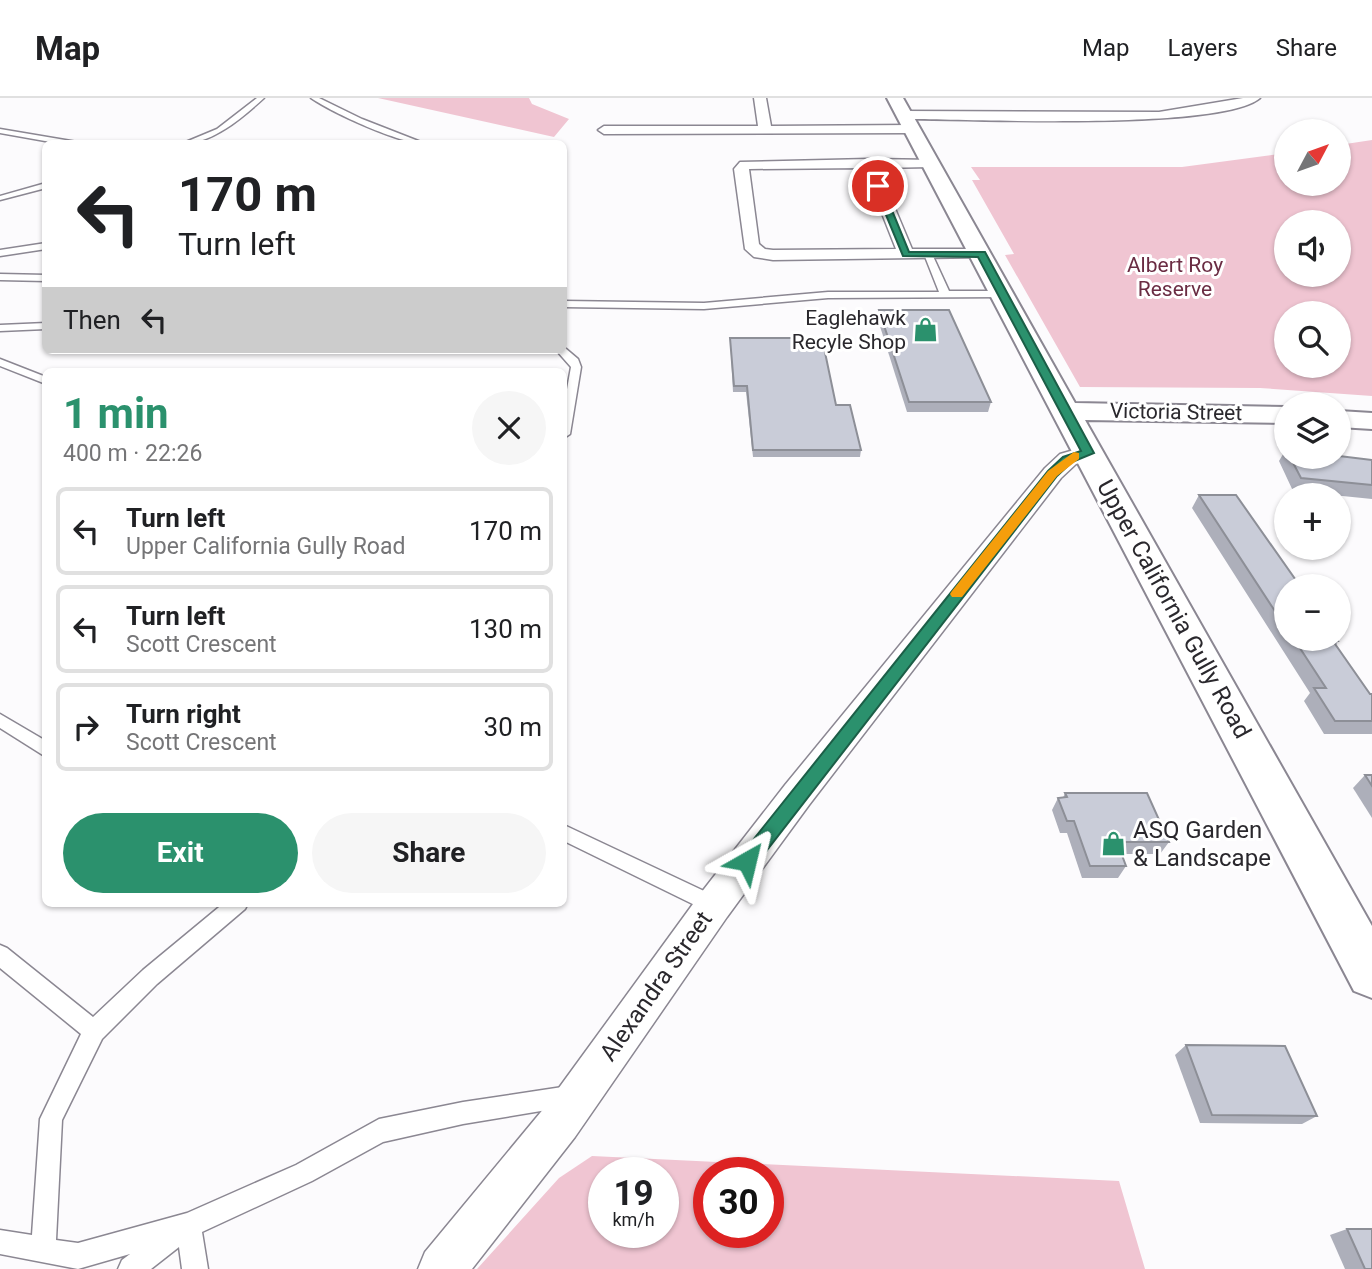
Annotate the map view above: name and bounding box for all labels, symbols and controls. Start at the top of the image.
text: Map [35,29,100,68]
text: Map [1082,34,1130,62]
text: Layers [1168,34,1238,62]
text: Share [1276,34,1337,62]
north arrow [1274,119,1351,196]
map controls [1274,119,1351,651]
pin [848,156,908,216]
text: 170 m [178,166,317,223]
icon: arrive [859,167,897,205]
icon: left [63,168,154,259]
button: sound [1274,210,1351,287]
text: Turn left [178,225,296,263]
park label: Albert Roy Reserve [1127,253,1223,301]
icon: left [135,301,173,339]
button: search [1274,301,1351,378]
text: Then [63,305,121,335]
place label: Eaglehawk Recyle Shop [792,306,906,354]
shop icon: Eaglehawk Recyle Shop [912,316,940,344]
text: 1 min [63,389,169,438]
button: close [472,391,546,465]
button: layers [1274,392,1351,469]
street label: Victoria Street [1110,399,1243,425]
text: 400 m · 22:26 [63,440,202,467]
street label: Upper California Gully Road [1091,475,1257,743]
button: + [1274,483,1351,560]
text: Turn left [126,503,225,533]
icon: left [67,512,105,550]
text: 170 m [469,516,542,546]
text: Upper California Gully Road [126,533,405,560]
button: − [1274,574,1351,651]
text: Turn left [126,601,225,631]
icon: left [67,610,105,648]
text: 130 m [469,614,542,644]
text: Scott Crescent [126,631,277,658]
text: Turn right [126,699,241,729]
icon: right [67,708,105,746]
text: 30 m [484,712,542,742]
text: Scott Crescent [126,729,277,756]
button: Exit [63,813,298,893]
button: Share [312,813,546,893]
place label: ASQ Garden & Landscape [1133,816,1271,872]
position arrow [710,824,784,898]
shop icon: ASQ Garden & Landscape [1099,830,1127,858]
street label: Alexandra Street [594,906,718,1066]
speed limit sign: 30 [693,1157,784,1248]
text: 19 [613,1173,654,1214]
text: km/h [612,1209,655,1230]

